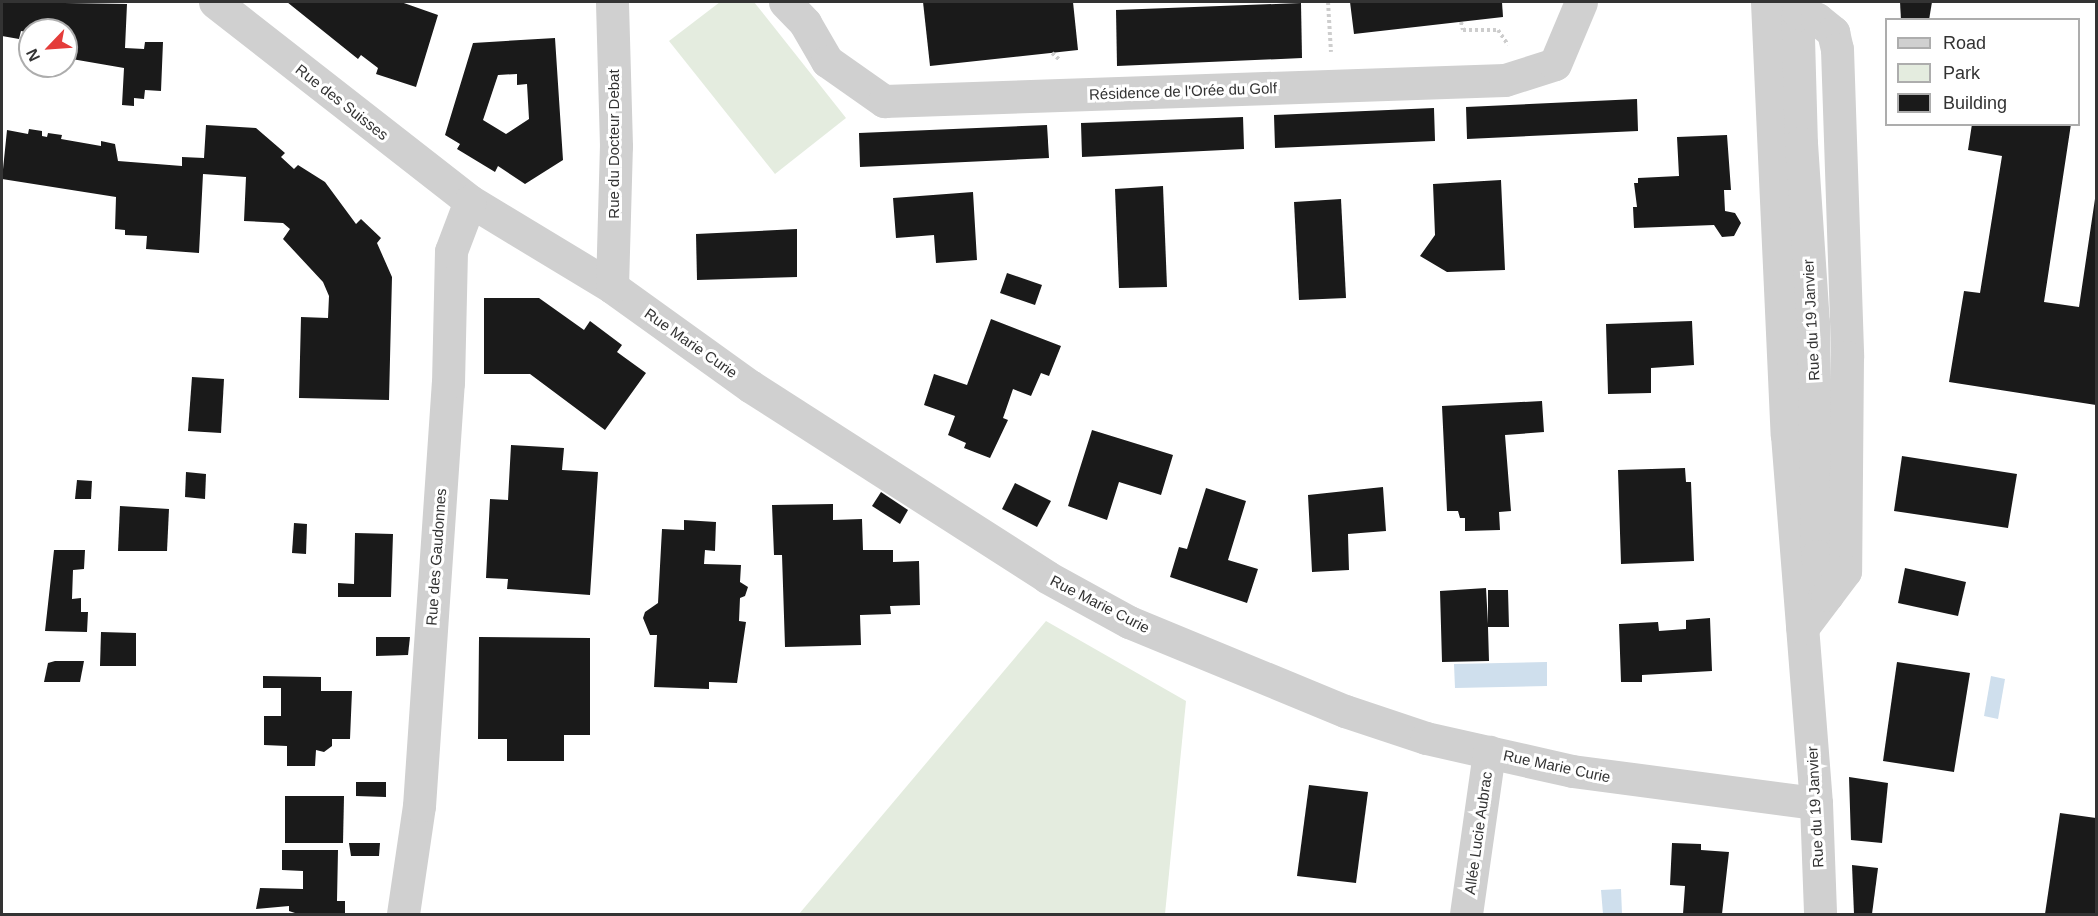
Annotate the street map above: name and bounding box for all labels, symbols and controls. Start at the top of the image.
north arrow [18,18,78,78]
legend [1885,18,2080,126]
text: Road [1943,33,1986,53]
text: N [23,46,43,64]
street label: Rue des Suisses [292,60,392,144]
text: Park [1943,63,1980,83]
street label: Rue du Docteur Debat [605,69,623,219]
street label: Résidence de l'Orée du Golf [1089,79,1277,103]
text: Building [1943,93,2007,113]
street label: Rue du 19 Janvier [1799,259,1823,381]
street label: Rue Marie Curie [641,304,741,382]
street label: Rue des Gaudonnes [422,488,450,626]
street label: Rue Marie Curie [1047,571,1153,637]
street label: Rue Marie Curie [1502,746,1612,786]
street label: Rue du 19 Janvier [1803,746,1827,868]
street label: Allée Lucie Aubrac [1460,770,1496,896]

